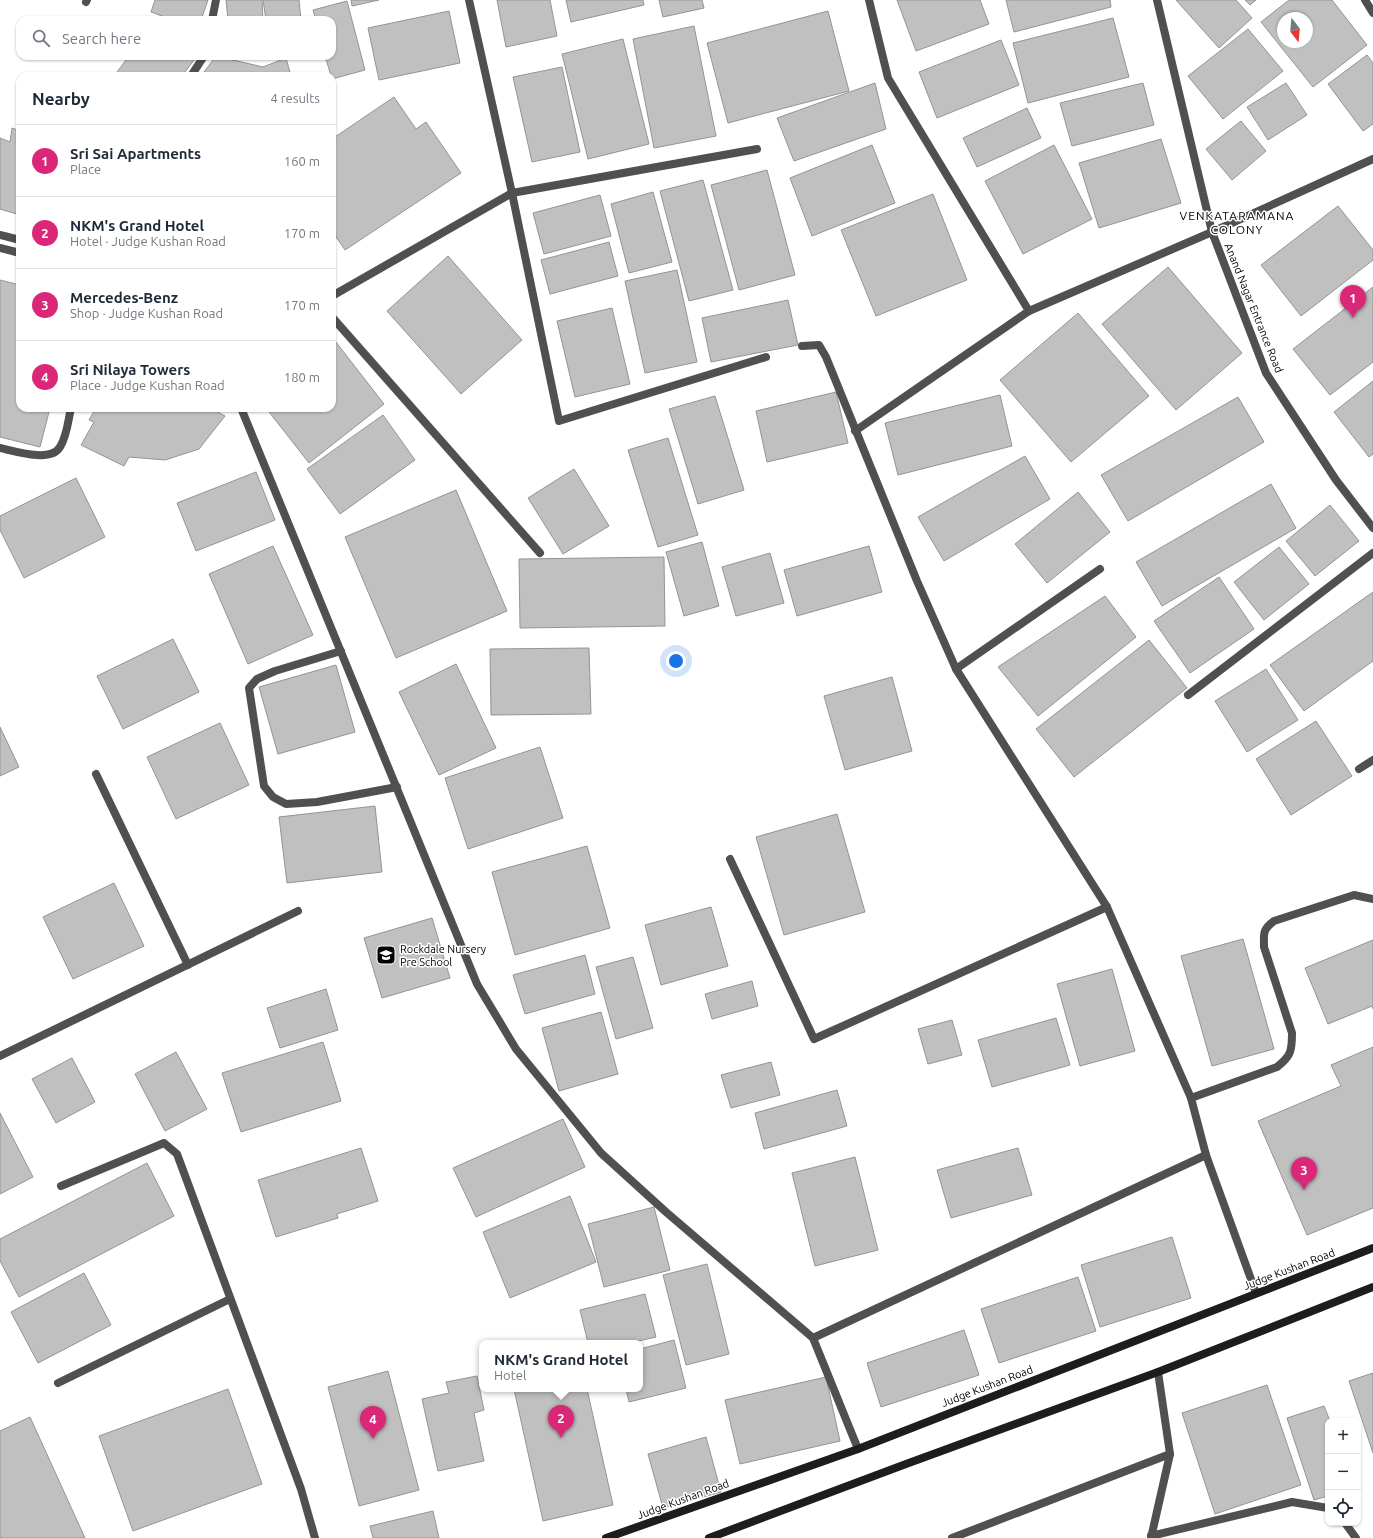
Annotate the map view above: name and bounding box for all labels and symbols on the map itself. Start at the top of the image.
north arrow [1277,12,1313,48]
district label: VENKATARAMANA COLONY [1180,209,1294,236]
street label: Anand Nagar Entrance Road [1223,242,1285,374]
pin: 1 [1340,285,1366,318]
your location [666,651,686,671]
place label: Rockdale Nursery Pre School [400,943,487,968]
school or university icon: Rockdale Nursery Pre School [375,944,397,966]
pin: 3 [1291,1157,1317,1190]
street label: Judge Kushan Road [1242,1246,1336,1292]
street label: Judge Kushan Road [940,1363,1034,1409]
pin: 2 [548,1405,574,1438]
pin: 4 [360,1406,386,1439]
street label: Judge Kushan Road [635,1477,731,1521]

